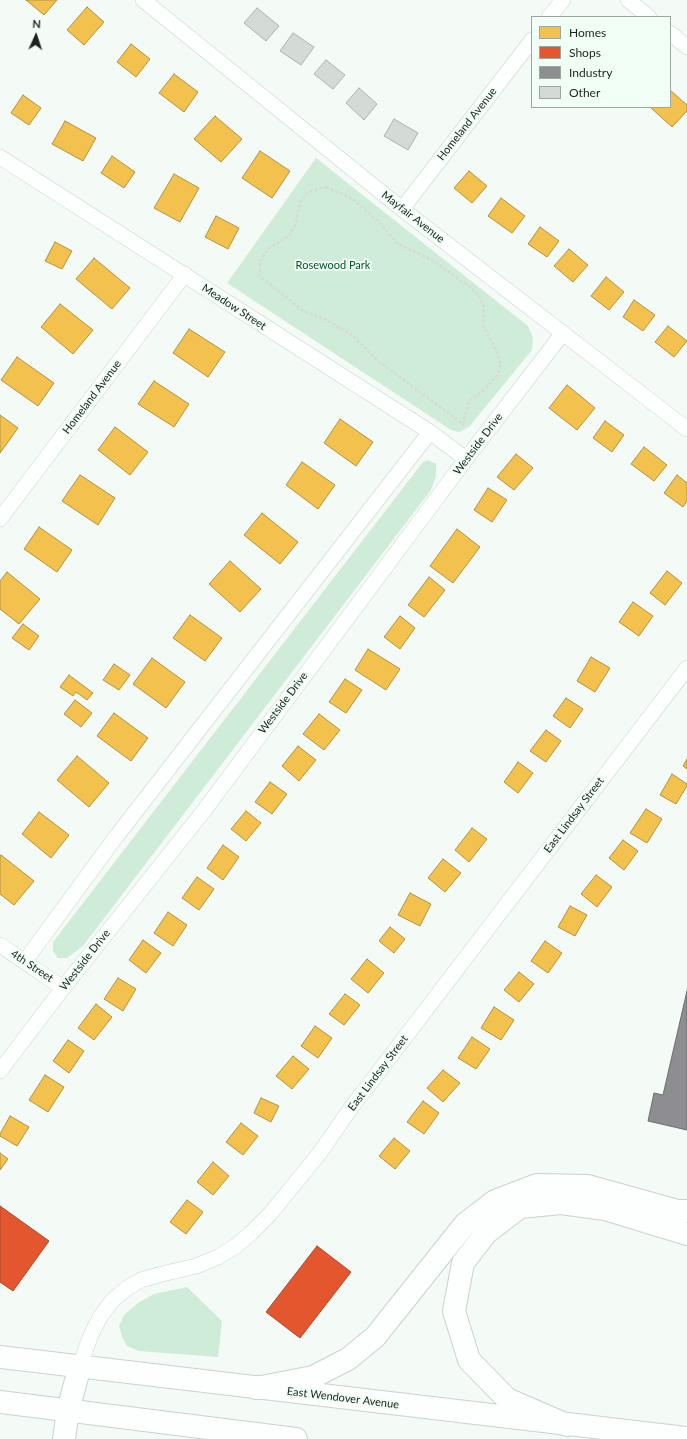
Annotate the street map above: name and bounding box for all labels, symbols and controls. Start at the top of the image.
north arrow [16,16,56,56]
legend [531,16,671,108]
text: N [32,17,41,30]
text: Homes [569,25,606,40]
text: Shops [569,45,601,60]
text: Industry [569,65,612,80]
street label: Homeland Avenue [434,85,500,163]
text: Other [569,85,600,100]
street label: Mayfair Avenue [379,188,447,246]
park label: Rosewood Park [296,258,370,272]
street label: Meadow Street [199,281,269,333]
street label: Homeland Avenue [60,358,124,436]
street label: Westside Drive [451,411,505,477]
street label: Westside Drive [256,670,310,736]
street label: East Lindsay Street [541,775,607,855]
street label: Westside Drive [57,927,113,993]
street label: 4th Street [8,947,56,985]
street label: East Lindsay Street [345,1033,411,1113]
street label: East Wendover Avenue [286,1385,400,1411]

